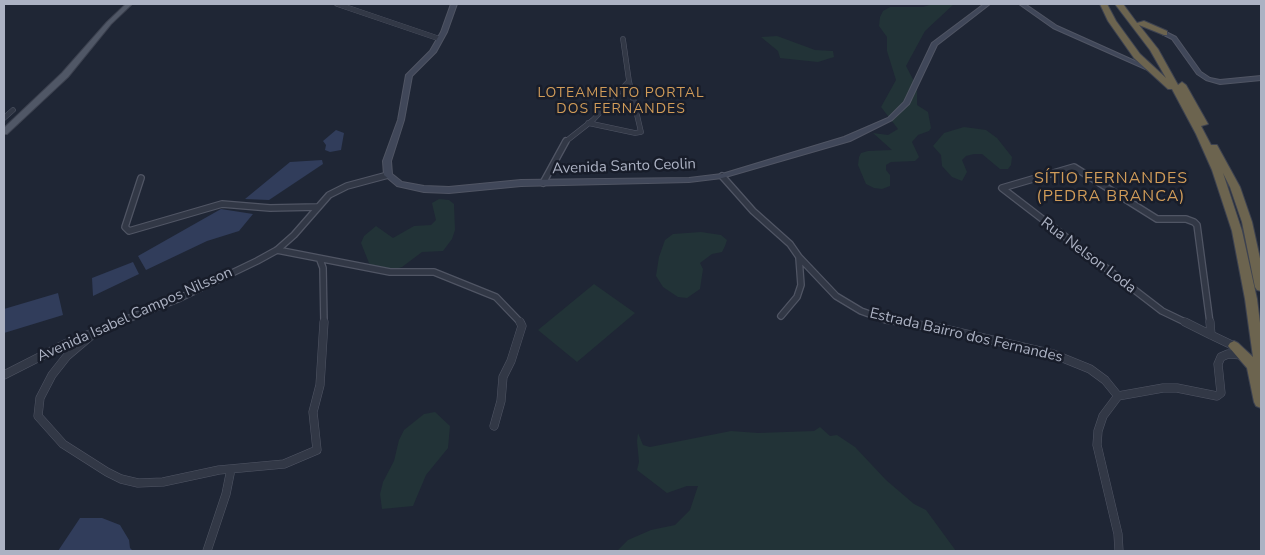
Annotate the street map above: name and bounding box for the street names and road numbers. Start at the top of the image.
street label: Avenida Santo Ceolin [552,155,696,179]
street label: Rua Nelson Loda [1037,214,1139,298]
street label: Avenida Isabel Campos Nilsson [35,264,235,366]
street label: Estrada Bairro dos Fernandes [868,305,1064,367]

